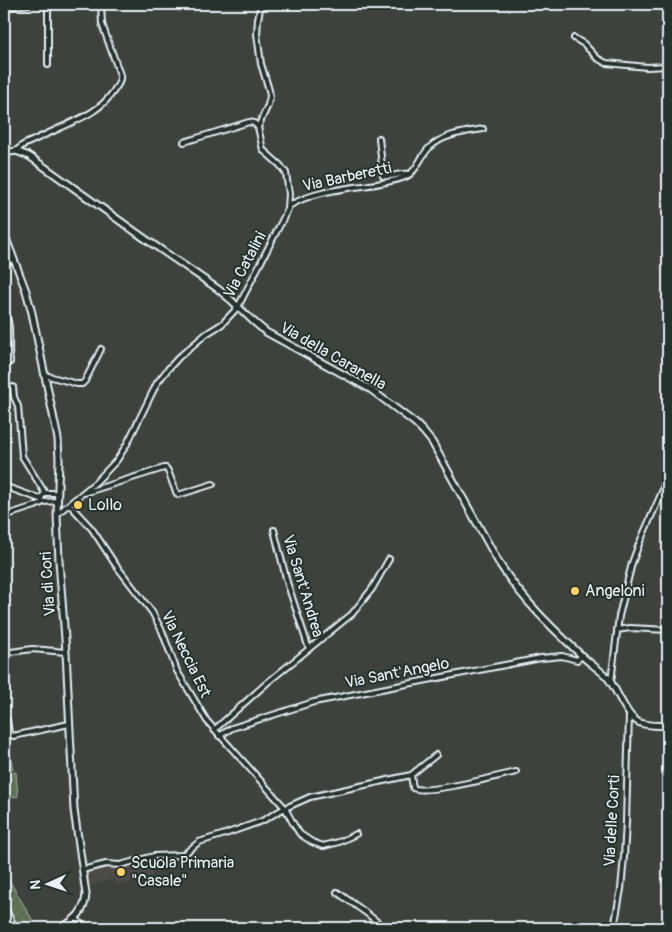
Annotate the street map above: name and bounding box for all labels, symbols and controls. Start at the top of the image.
street label: Via Barberetti [301,158,393,196]
street label: Via Catalini [219,228,271,302]
street label: Via della Caranella [276,317,390,395]
place label: Lollo [88,495,122,515]
marker: Lollo [72,499,84,511]
street label: Via Sant'Andrea [278,532,328,640]
street label: Via di Cori [36,551,60,617]
place label: Angeloni [585,581,645,601]
marker: Angeloni [569,585,581,597]
street label: Via Neccia Est [156,607,216,701]
street label: Via Sant'Angelo [343,653,451,693]
street label: Via delle Corti [600,775,624,867]
place label: Scuola Primaria "Casale" [131,853,234,891]
north arrow [22,860,72,910]
marker: Scuola Primaria "Casale" [115,866,127,878]
text: N [27,879,44,890]

